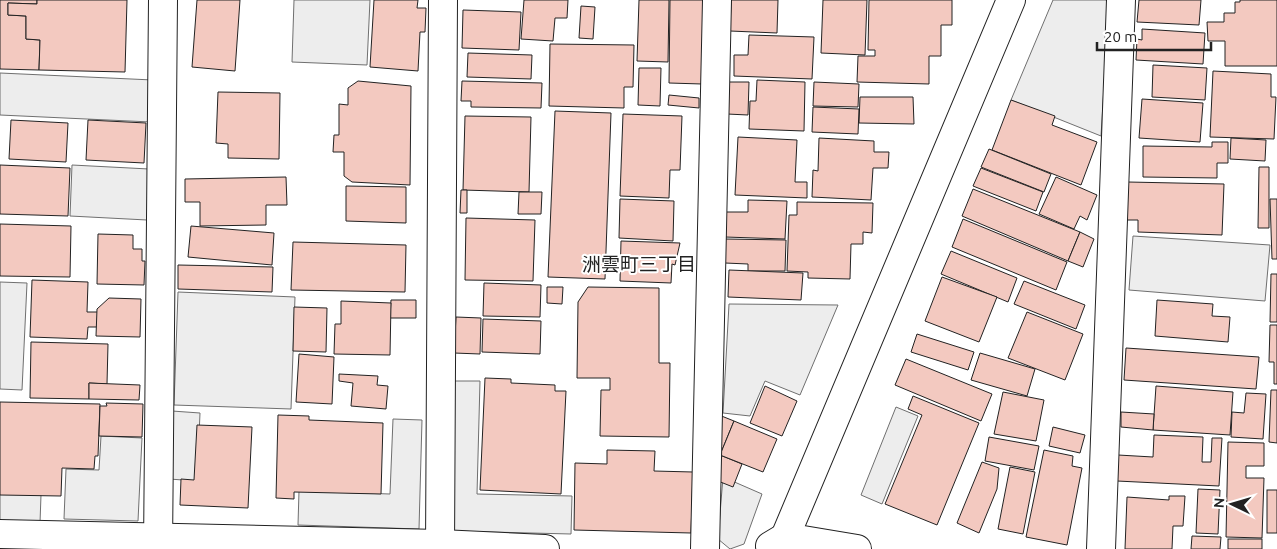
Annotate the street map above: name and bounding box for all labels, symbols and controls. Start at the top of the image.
scale bar [1097,20,1211,52]
text: 20 m [1104,28,1137,45]
district label: 洲雲町三丁目 [582,253,696,275]
north arrow [1207,479,1257,529]
text: N [1211,497,1227,509]

